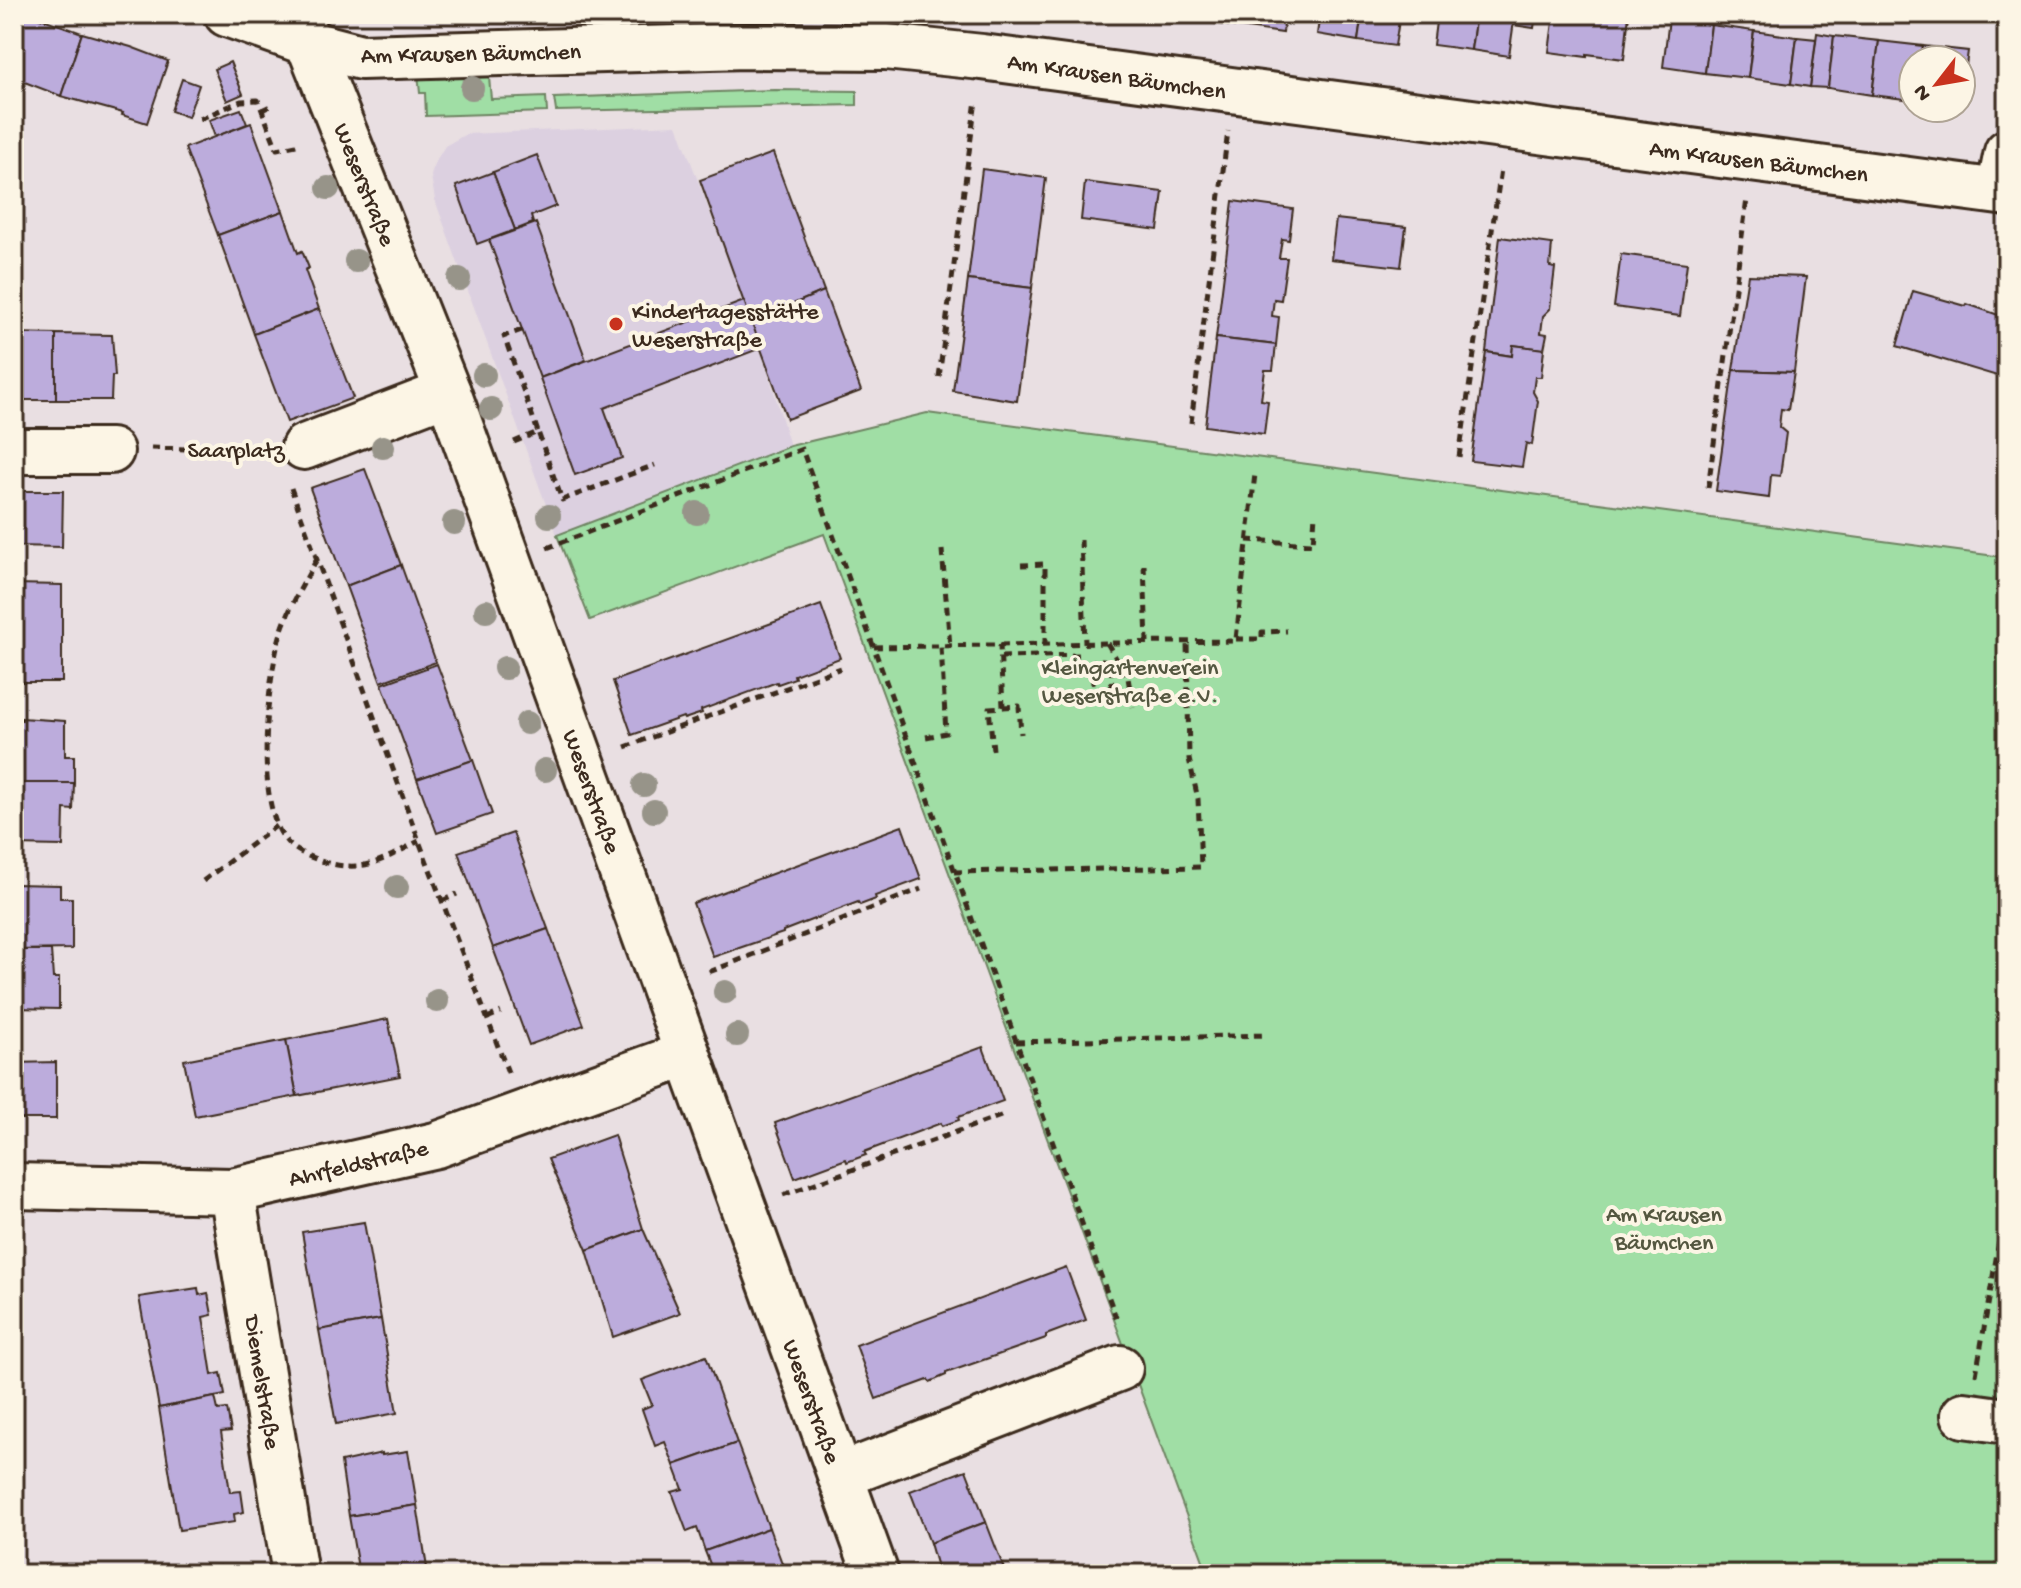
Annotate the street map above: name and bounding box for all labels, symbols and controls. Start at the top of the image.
street label: Am Krausen Bäumchen [361,39,582,72]
north arrow [1897,44,1977,124]
street label: Am Krausen Bäumchen [1005,49,1228,108]
text: N [1908,79,1938,105]
street label: Weserstraße [325,120,401,252]
street label: Am Krausen Bäumchen [1648,136,1870,191]
place label: Kindertagesstätte Weserstraße [632,299,819,356]
marker: Kindertagesstätte Weserstraße [607,315,625,333]
street label: Saarplatz [187,438,286,467]
park label: Kleingartenverein Weserstraße e.V. [1041,655,1219,712]
street label: Weserstraße [554,726,626,859]
street label: Ahrfeldstraße [286,1135,432,1196]
park label: Am Krausen Bäumchen [1606,1202,1722,1259]
street label: Diemelstraße [235,1311,286,1452]
street label: Weserstraße [774,1336,846,1469]

